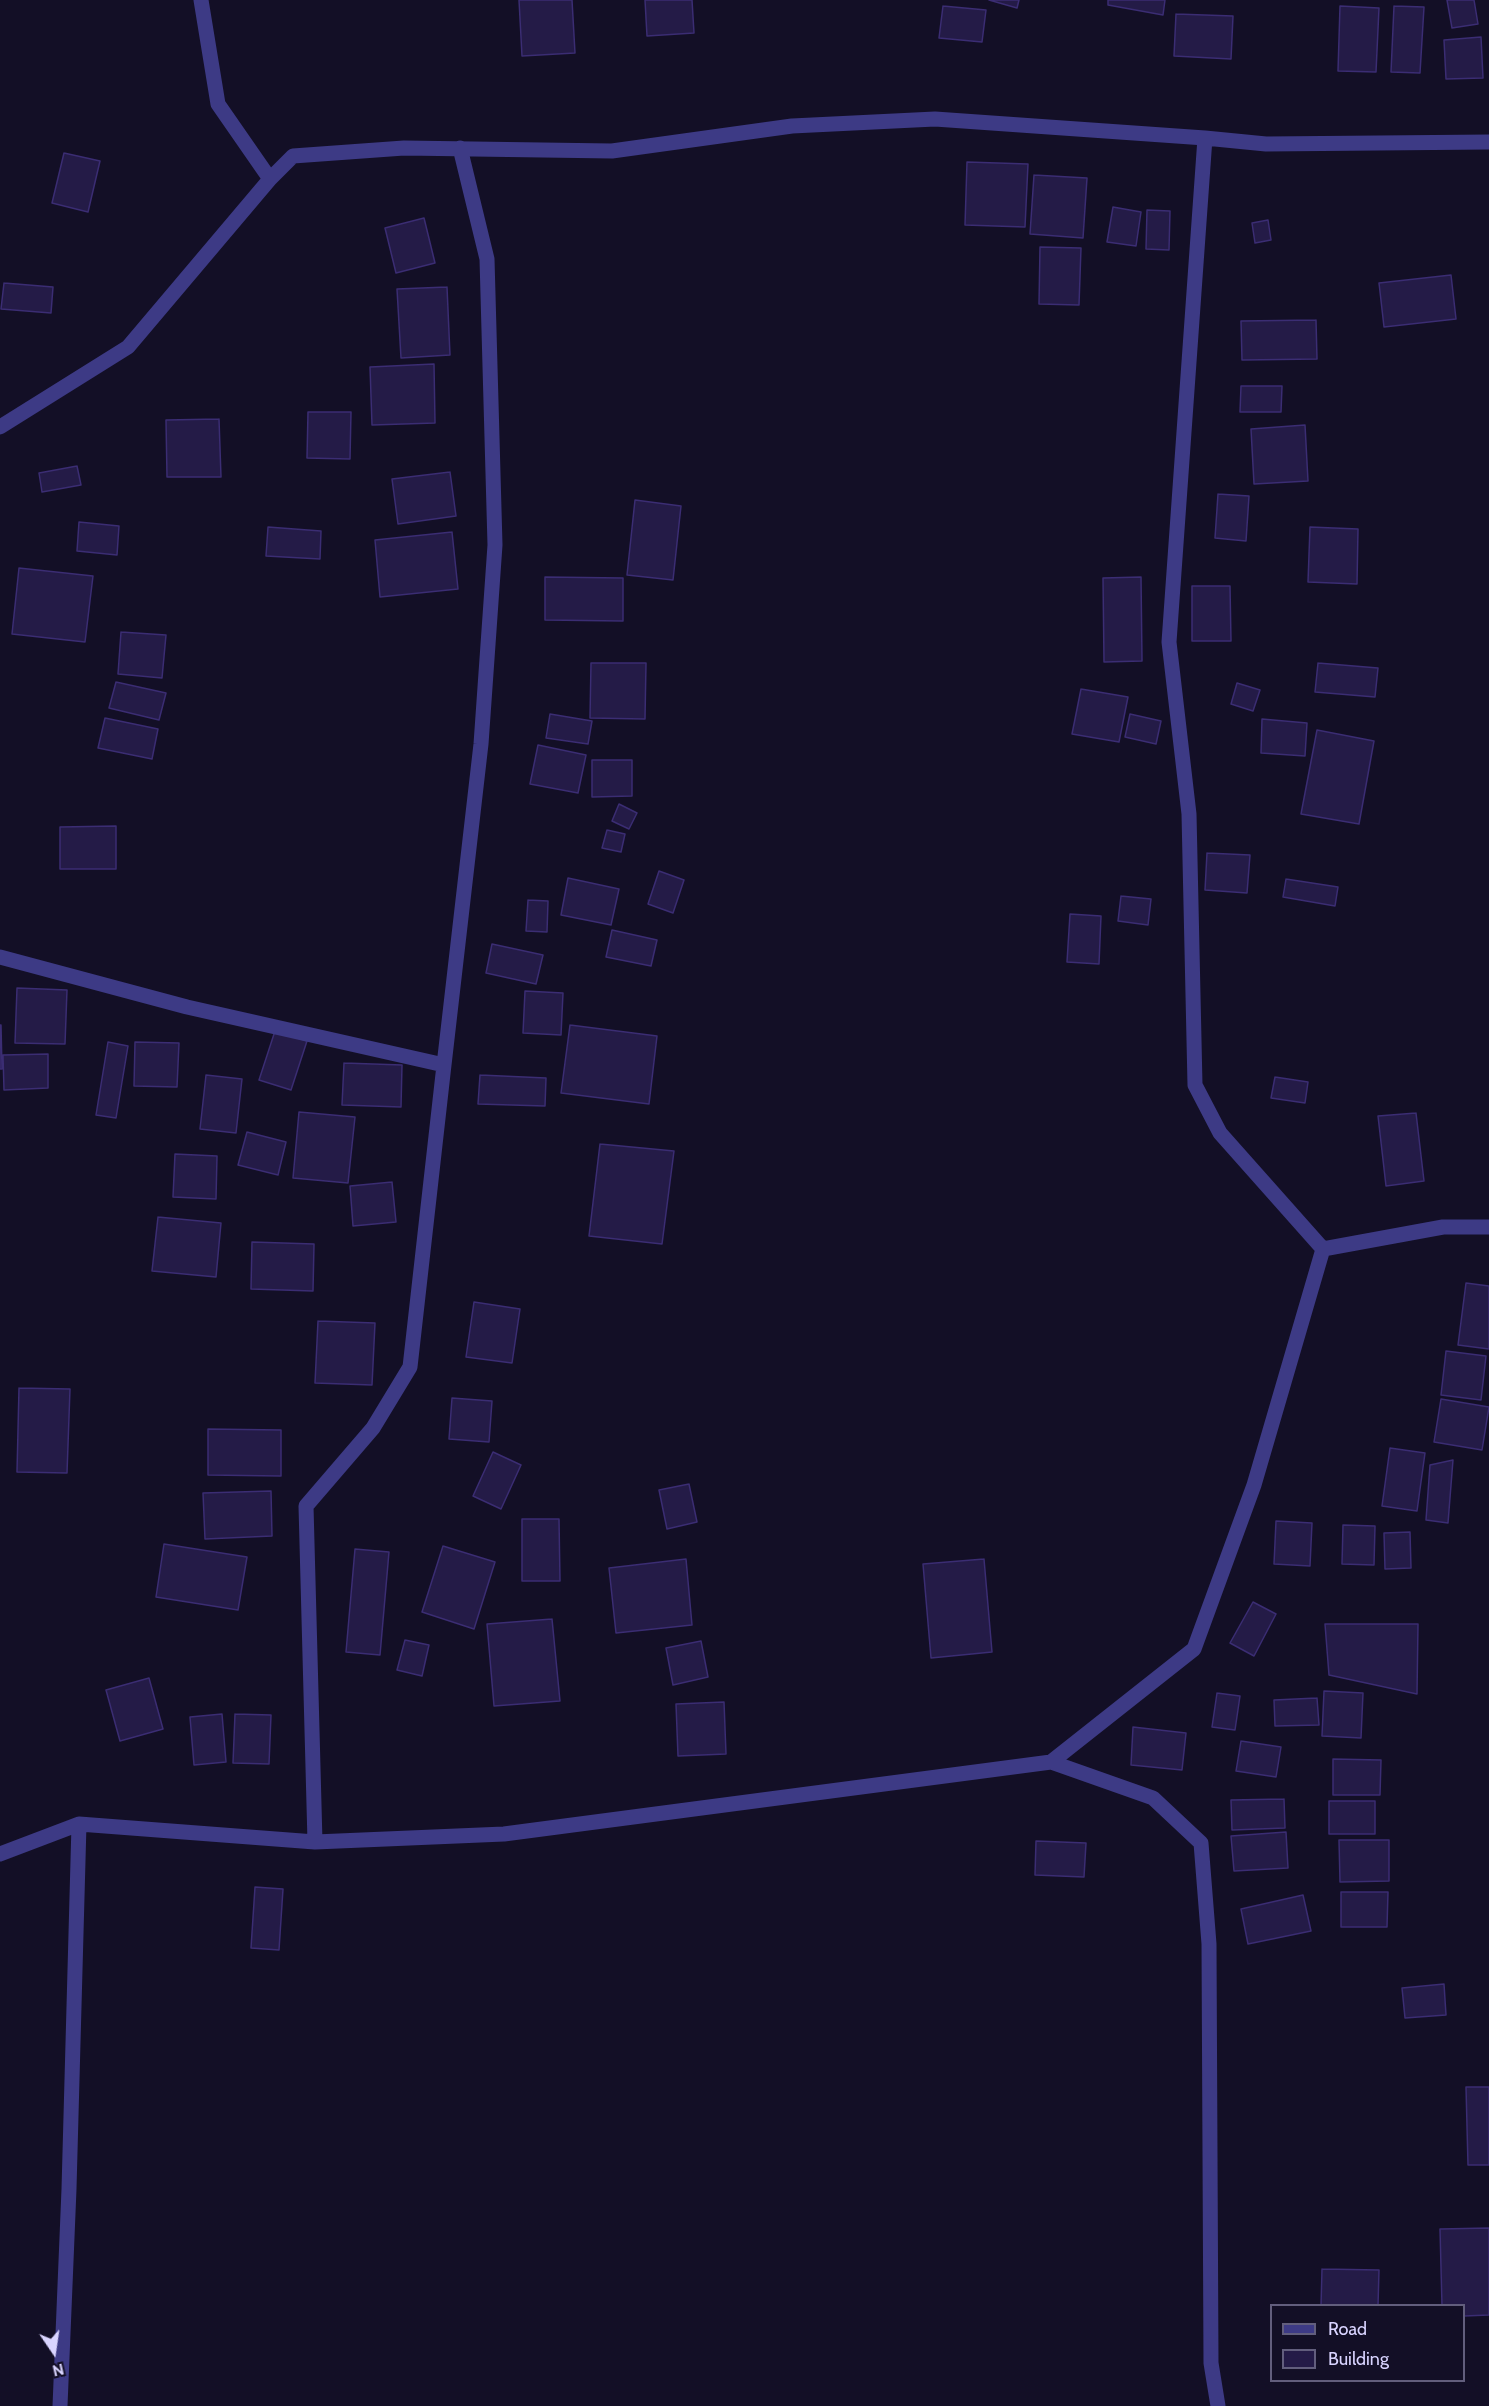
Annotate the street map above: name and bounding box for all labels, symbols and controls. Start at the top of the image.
legend [1270,2304,1465,2382]
text: Road [1328,2318,1367,2340]
north arrow [24,2322,84,2382]
text: Building [1328,2348,1389,2370]
text: N [51,2359,66,2381]

